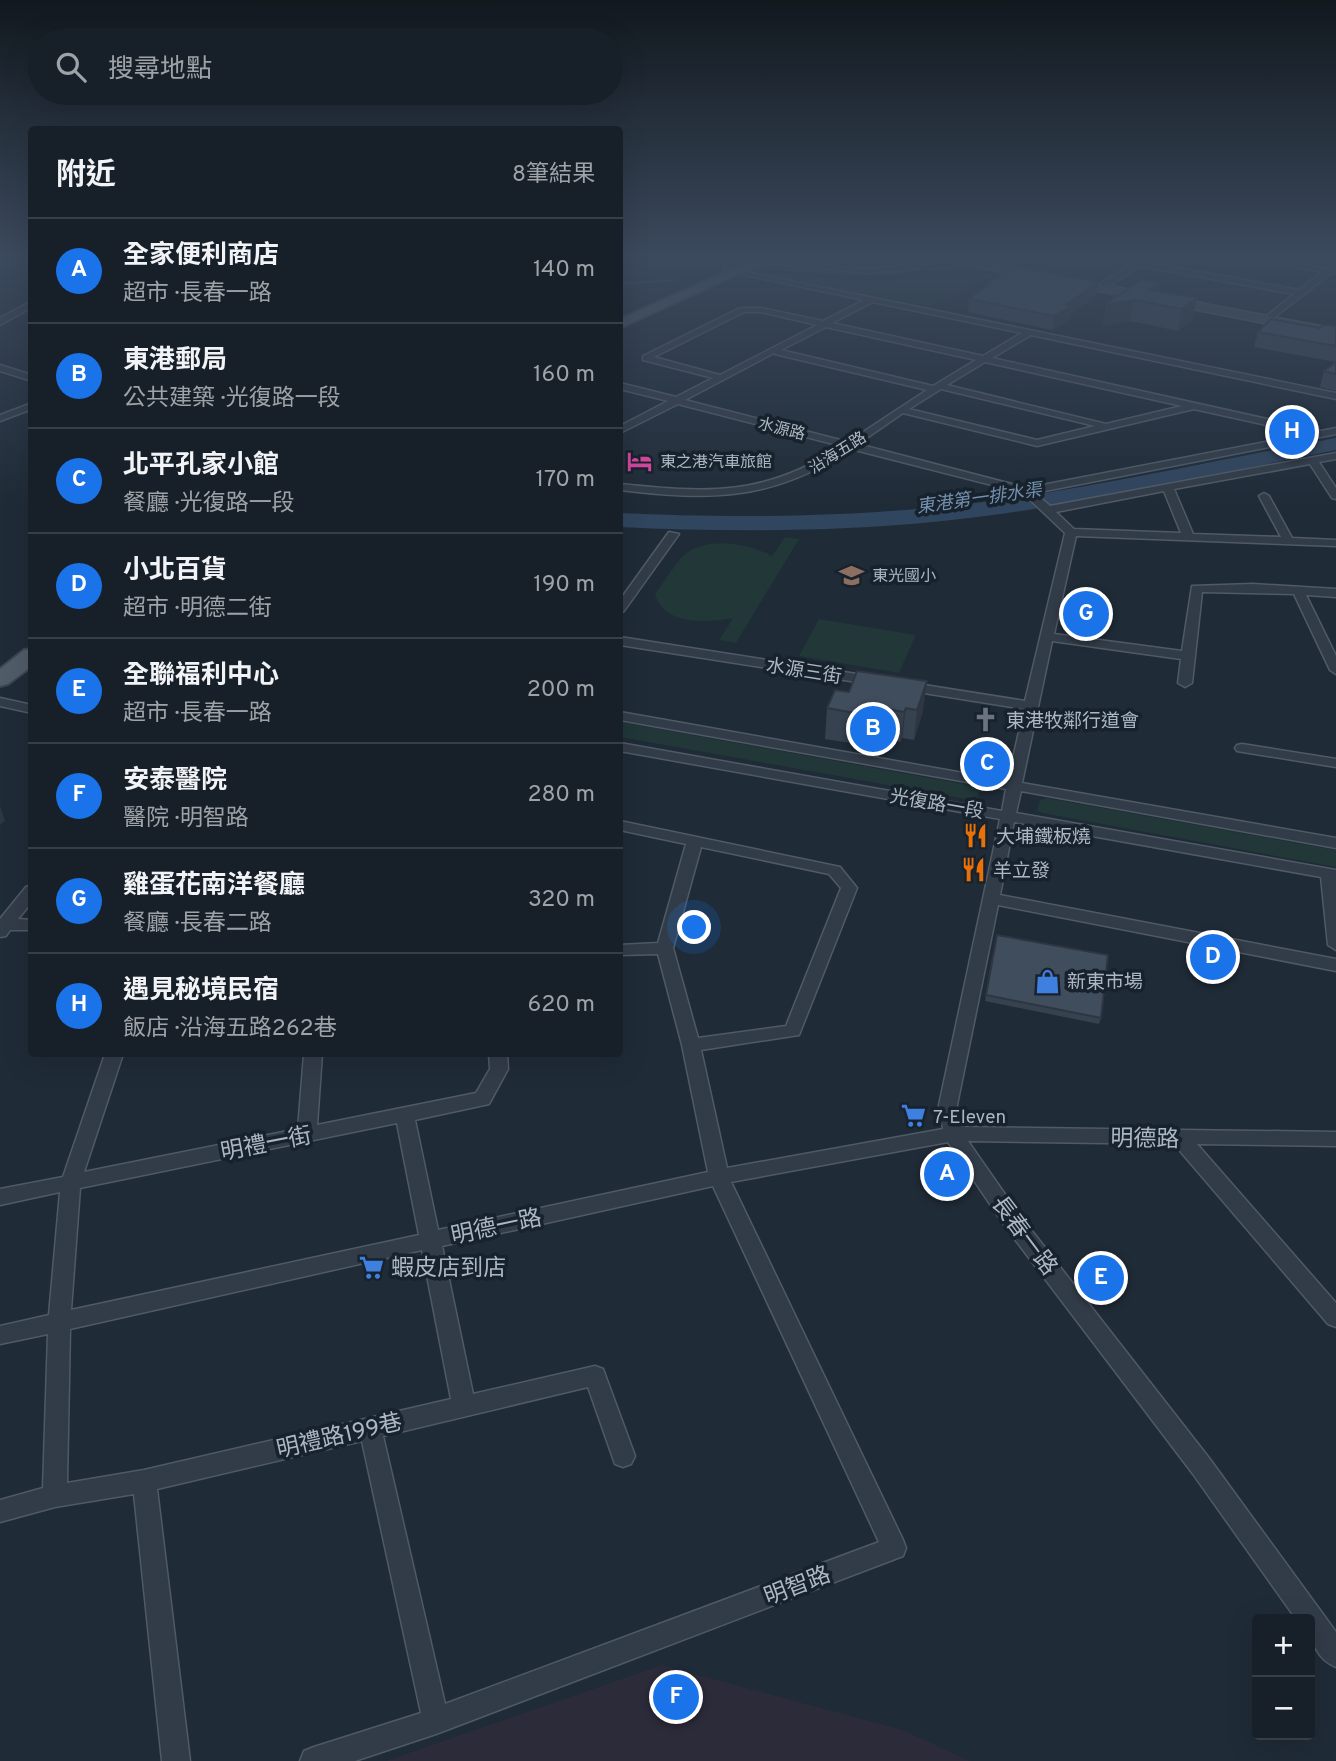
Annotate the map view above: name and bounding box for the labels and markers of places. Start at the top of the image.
pin: H [1269,406,1315,458]
hotel icon: 東之港汽車旅館 [626,447,654,475]
place label: 東之港汽車旅館 [660,453,772,473]
school or university icon: 東光國小 [838,561,866,589]
place label: 東光國小 [872,567,936,587]
pin: G [1063,588,1109,640]
pin: B [850,703,896,755]
church icon: 東港牧鄰行道會 [972,706,1000,734]
place label: 東港牧鄰行道會 [1006,710,1139,734]
pin: C [964,738,1010,790]
restaurant icon: 大埔鐵板燒 [962,822,990,850]
place label: 大埔鐵板燒 [996,826,1091,850]
restaurant icon: 羊立發 [959,856,987,884]
place label: 羊立發 [993,860,1050,884]
pin: D [1190,931,1236,983]
shop icon: 新東市場 [1033,967,1061,995]
place label: 新東市場 [1067,971,1143,995]
supermarket icon: 7-Eleven [899,1102,927,1130]
place label: 7-Eleven [933,1106,1006,1130]
pin: A [924,1148,970,1200]
pin: E [1078,1252,1124,1304]
supermarket icon: 蝦皮店到店 [357,1253,385,1281]
place label: 蝦皮店到店 [391,1255,506,1284]
pin: F [653,1671,699,1723]

